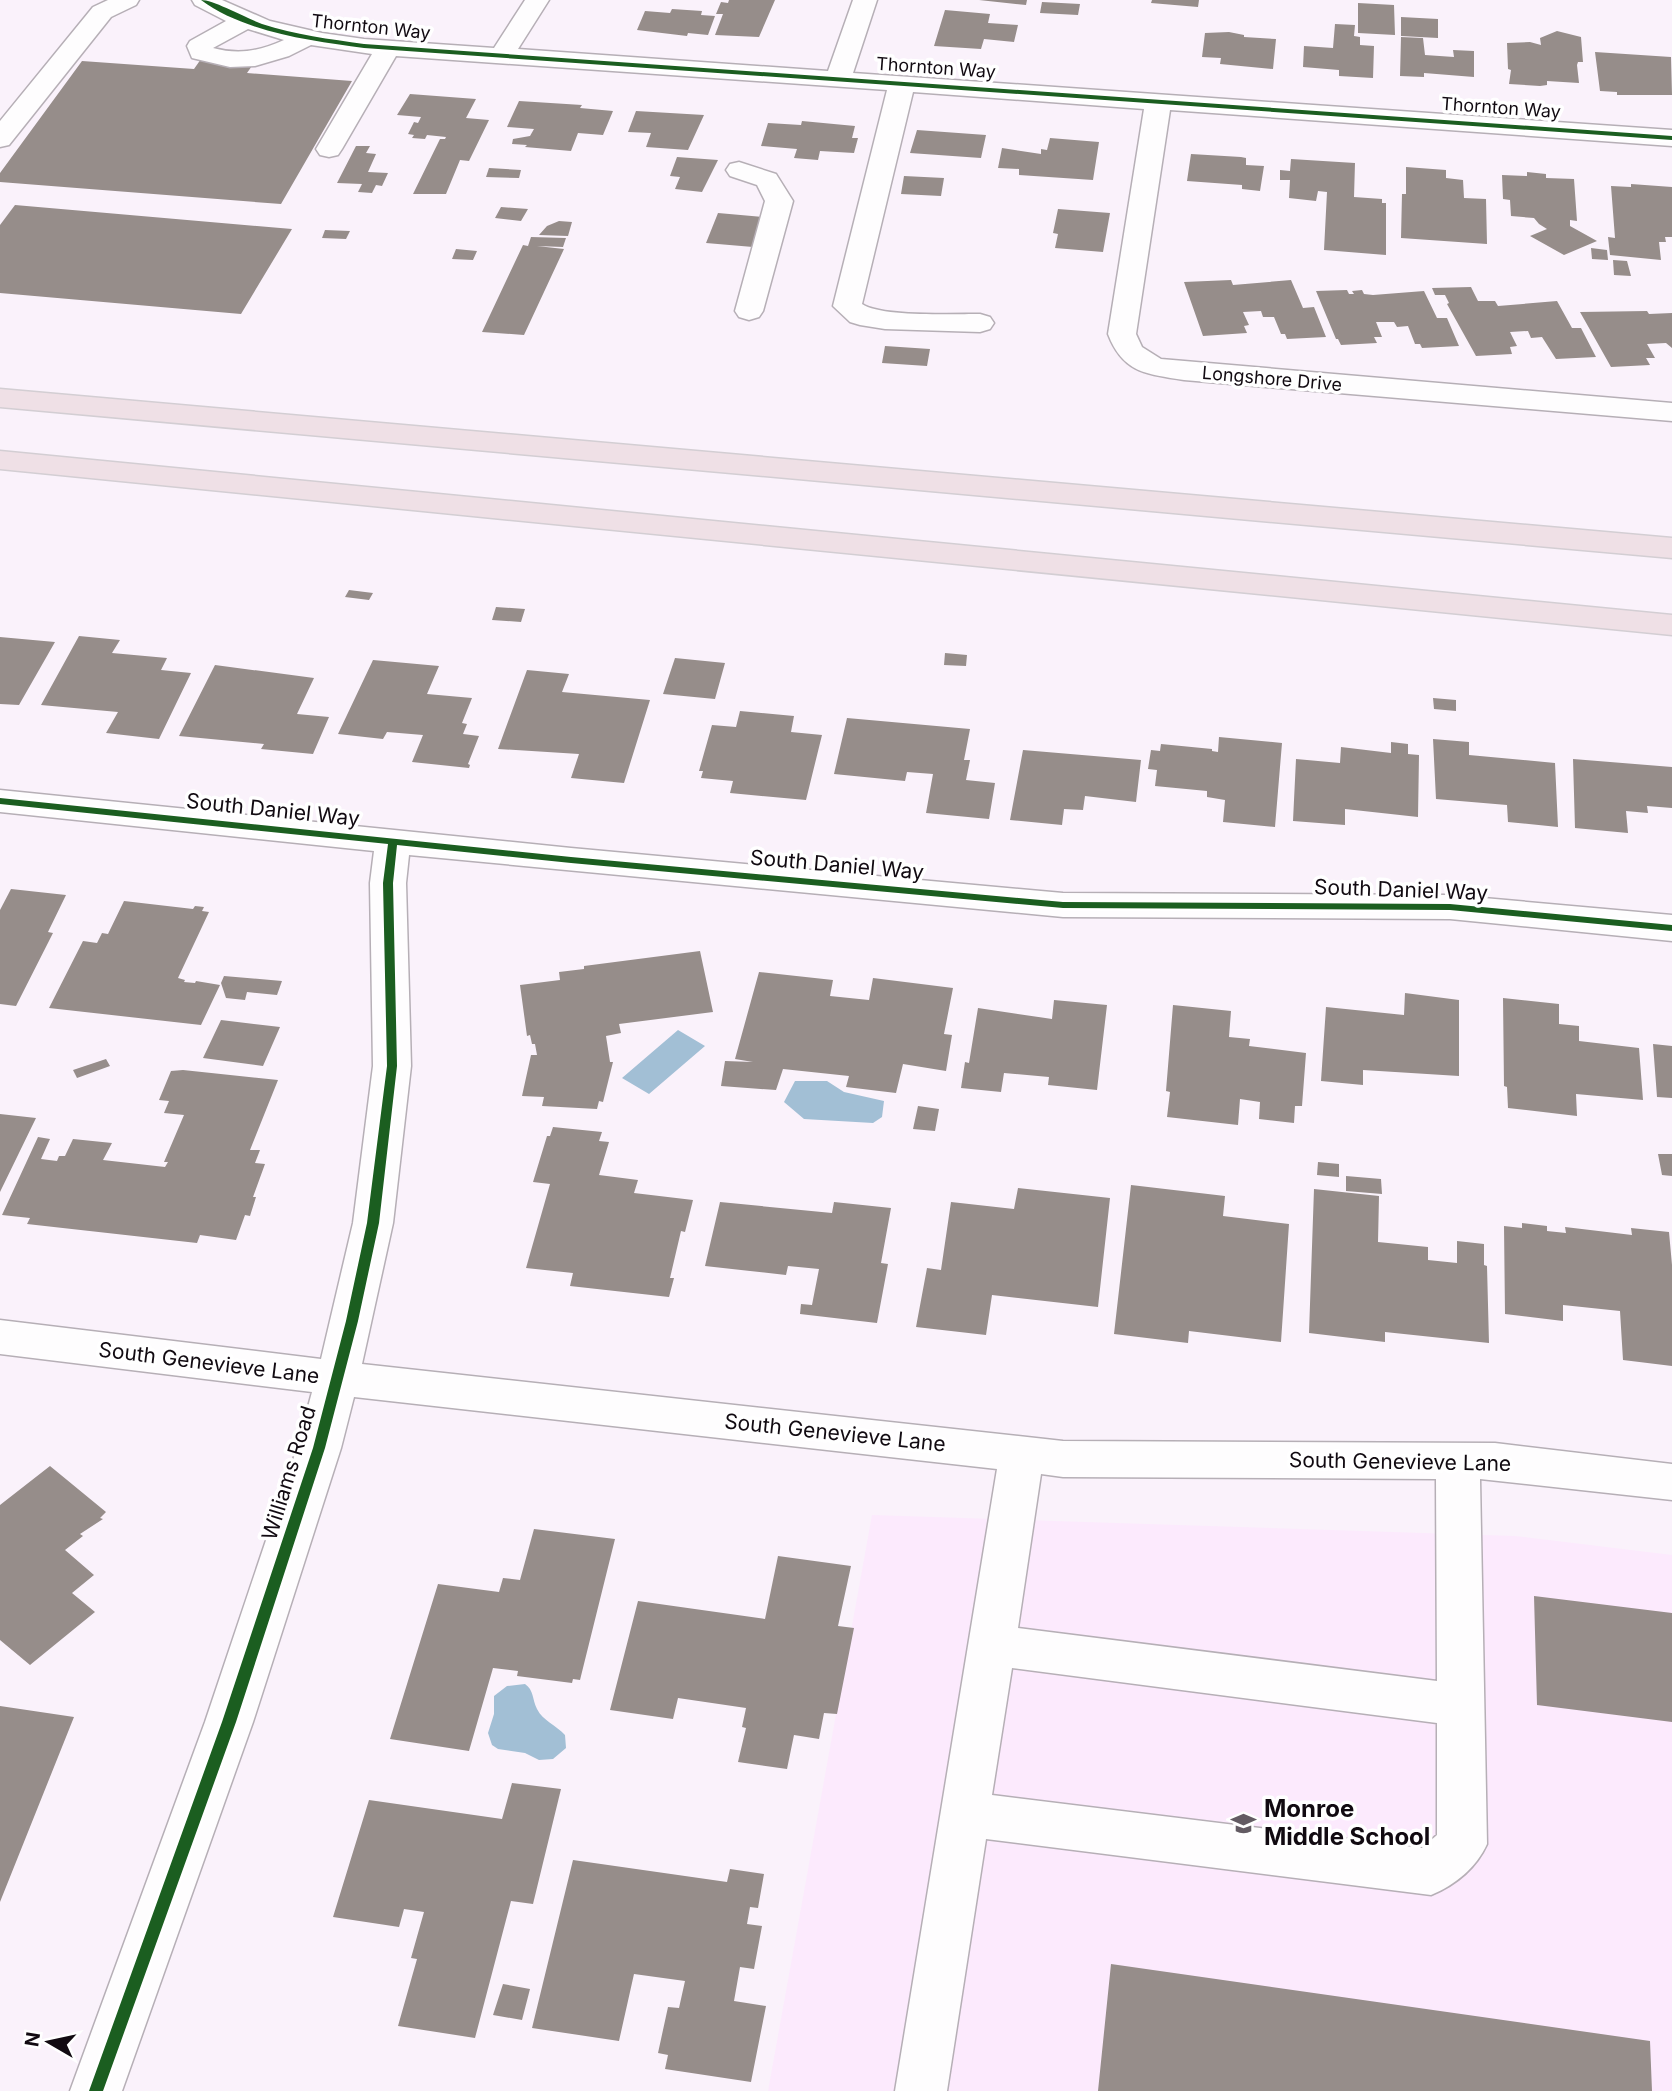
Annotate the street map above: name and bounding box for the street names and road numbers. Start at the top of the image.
street label: Thornton Way [310,10,432,43]
street label: Thornton Way [876,53,996,82]
street label: Thornton Way [1441,93,1561,122]
street label: Longshore Drive [1201,362,1343,395]
street label: South Daniel Way [185,788,361,831]
street label: South Daniel Way [749,844,925,885]
street label: South Daniel Way [1314,874,1489,905]
street label: South Genevieve Lane [97,1337,321,1388]
street label: Williams Road [256,1403,321,1543]
street label: South Genevieve Lane [723,1408,947,1457]
street label: South Genevieve Lane [1289,1447,1511,1476]

